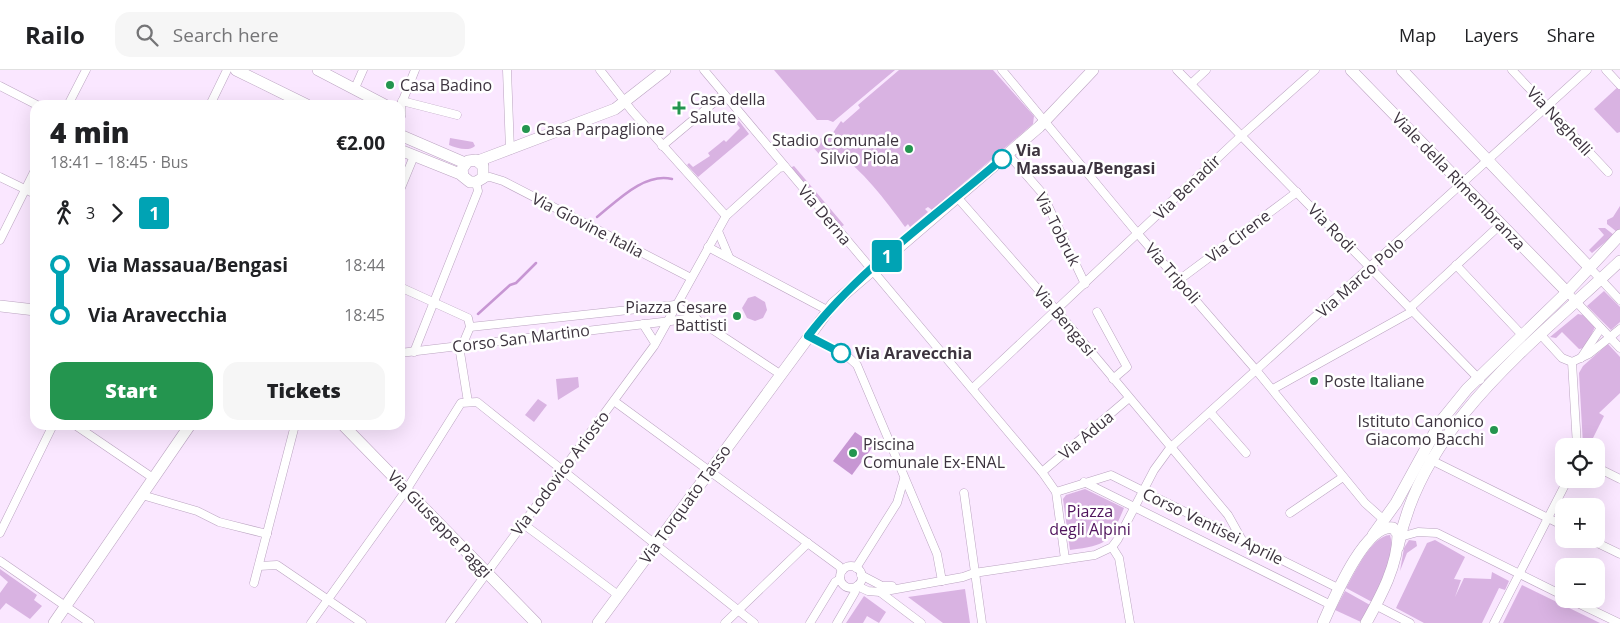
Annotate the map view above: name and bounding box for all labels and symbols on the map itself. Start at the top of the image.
place label: Casa Badino [400,74,492,96]
marker: Casa Badino [384,79,396,91]
street label: Via Neghelli [1522,82,1598,160]
place label: Casa della Salute [690,88,765,128]
marker: Casa della Salute [672,101,686,115]
street label: Viale della Rimembranza [1387,107,1531,255]
place label: Casa Parpaglione [536,118,665,140]
marker: Casa Parpaglione [520,123,532,135]
place label: Stadio Comunale Silvio Piola [772,129,899,169]
place label: Via Massaua/Bengasi [1016,139,1155,179]
marker: Stadio Comunale Silvio Piola [903,143,915,155]
marker: Via Massaua/Bengasi [992,149,1012,169]
street label: Via Benadir [1149,149,1226,224]
street label: Via Derna [793,180,857,250]
street label: Via Giovine Italia [528,187,648,263]
street label: Via Tobruk [1030,189,1086,270]
street label: Via Rodi [1303,199,1361,257]
street label: Via Cirene [1201,205,1275,267]
street label: Via Marco Polo [1311,232,1409,322]
street label: Via Tripoli [1141,238,1205,308]
line badge: 1 [871,240,903,272]
street label: Via Bengasi [1029,281,1101,361]
place label: Piazza Cesare Battisti [625,296,727,336]
marker: Piazza Cesare Battisti [731,310,743,322]
street label: Corso San Martino [451,319,591,357]
place label: Via Aravecchia [855,342,972,364]
marker: Via Aravecchia [831,343,851,363]
place label: Poste Italiane [1324,370,1425,392]
marker: Poste Italiane [1308,375,1320,387]
street label: Via Lodovico Ariosto [506,406,614,540]
street label: Via Adua [1054,406,1118,464]
place label: Istituto Canonico Giacomo Bacchi [1358,410,1484,450]
marker: Istituto Canonico Giacomo Bacchi [1488,424,1500,436]
place label: Piscina Comunale Ex-ENAL [863,433,1005,473]
street label: Via Torquato Tasso [634,440,736,568]
marker: Piscina Comunale Ex-ENAL [847,447,859,459]
street label: Via Giuseppe Paggi [383,466,497,582]
street label: Corso Ventisei Aprile [1139,482,1287,570]
park label: Piazza degli Alpini [1049,500,1131,540]

